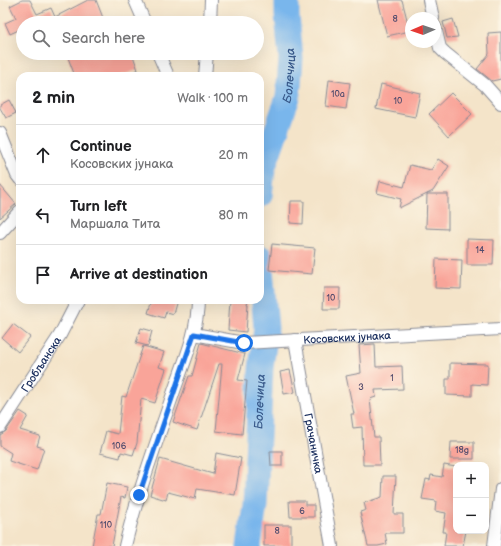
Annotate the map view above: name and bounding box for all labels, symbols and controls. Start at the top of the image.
north arrow [405,12,441,48]
house number: 8 [392,14,398,25]
search box [16,16,264,60]
icon: search [30,27,52,49]
text: Search here [62,29,145,48]
water label: Болечица [279,47,299,105]
text: 2 min [32,88,75,108]
house number: 10a [331,89,345,100]
text: Walk · 100 m [177,90,248,106]
house number: 10 [394,96,402,107]
text: Continue [70,137,132,156]
icon: ahead [32,144,54,166]
text: 20 m [218,147,248,163]
text: Косовских јунака [70,156,173,172]
text: Turn left [70,197,127,216]
icon: left [32,204,54,226]
text: 80 m [219,207,248,223]
text: Маршала Тита [70,216,160,232]
house number: 14 [476,245,485,256]
icon: arrive [32,264,54,286]
text: Arrive at destination [70,265,208,284]
house number: 10 [327,293,335,304]
street label: Косовских јунака [303,328,392,346]
street label: Гробљанска [18,334,64,394]
route start [235,334,253,352]
house number: 1 [390,373,394,384]
water label: Болечица [251,374,268,429]
house number: 3 [358,382,364,393]
street label: Грачаничка [302,412,325,475]
house number: 106 [112,441,127,452]
house number: 18g [455,445,469,456]
map controls [453,462,489,534]
button: + [453,462,489,498]
route end [130,486,148,504]
button: − [453,498,489,534]
house number: 6 [299,506,305,517]
house number: 110 [100,520,112,531]
house number: 8 [274,526,280,537]

